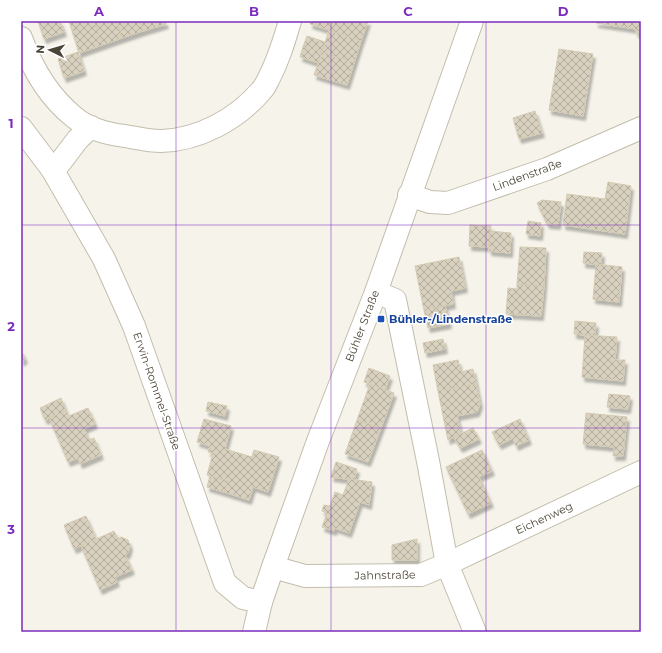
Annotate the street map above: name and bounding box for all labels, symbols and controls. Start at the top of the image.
text: A [93,3,105,19]
text: B [249,3,259,19]
text: C [403,3,413,19]
text: D [558,3,569,19]
north arrow [30,30,70,70]
text: N [33,44,47,54]
text: 1 [8,115,14,131]
street label: Lindenstraße [490,156,564,194]
street label: Bühler Straße [342,288,382,364]
place label: Bühler-/Lindenstraße [389,312,512,326]
marker: Bühler-/Lindenstraße [376,314,386,324]
text: 2 [7,318,15,334]
street label: Erwin-Rommel-Straße [130,330,184,452]
street label: Eichenweg [513,499,575,537]
text: 3 [6,521,15,537]
street label: Jahnstraße [353,567,416,583]

